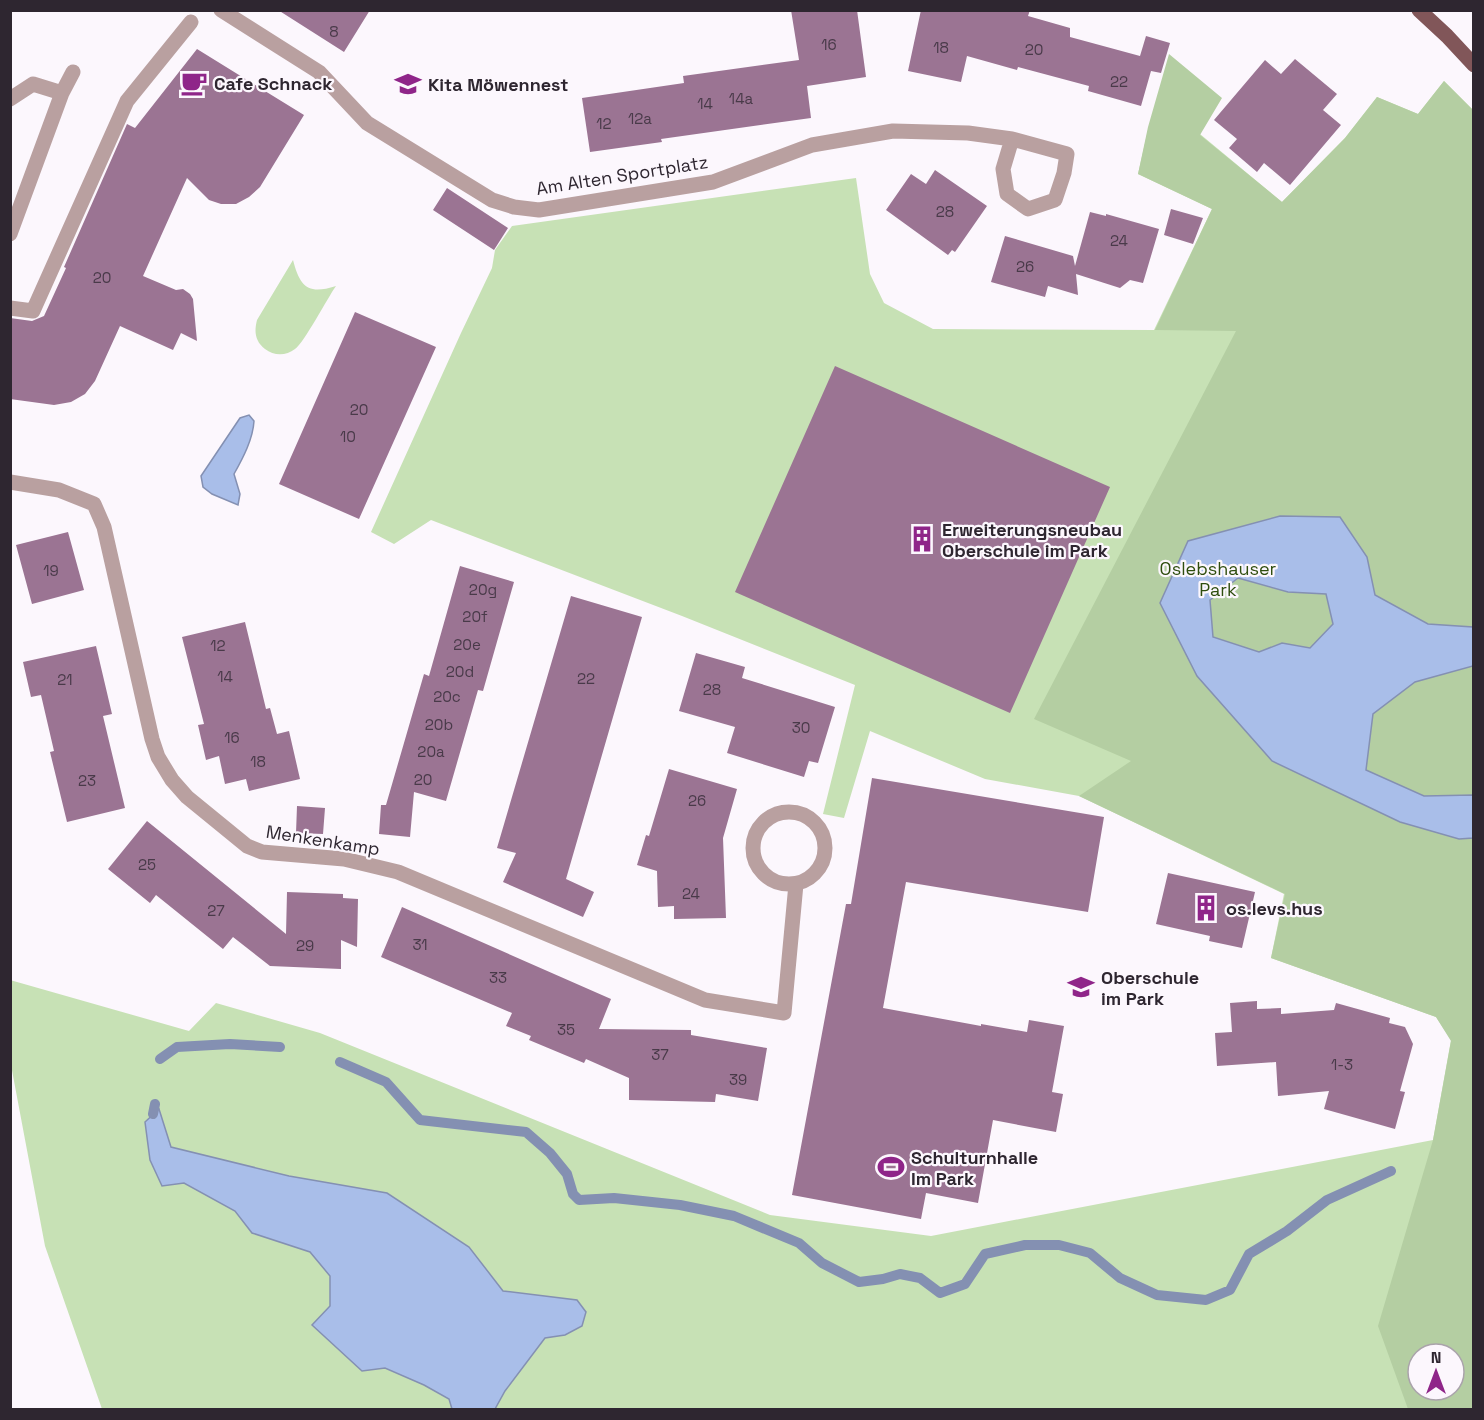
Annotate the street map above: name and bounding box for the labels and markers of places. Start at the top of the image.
cafe icon: Cafe Schnack [179,68,209,98]
school or university icon: Kita Möwennest [393,69,423,99]
place label: Cafe Schnack [214,72,332,95]
place label: Kita Möwennest [428,73,569,96]
place label: Erweiterungsneubau Oberschule im Park [942,518,1122,562]
building icon: Erweiterungsneubau Oberschule im Park [907,524,937,554]
building icon: os.levs.hus [1191,893,1221,923]
place label: os.levs.hus [1226,897,1323,920]
place label: Oberschule im Park [1101,966,1199,1010]
school or university icon: Oberschule im Park [1066,972,1096,1002]
place label: Schulturnhalle Im Park [911,1146,1038,1190]
sports icon: Schulturnhalle Im Park [876,1152,906,1182]

